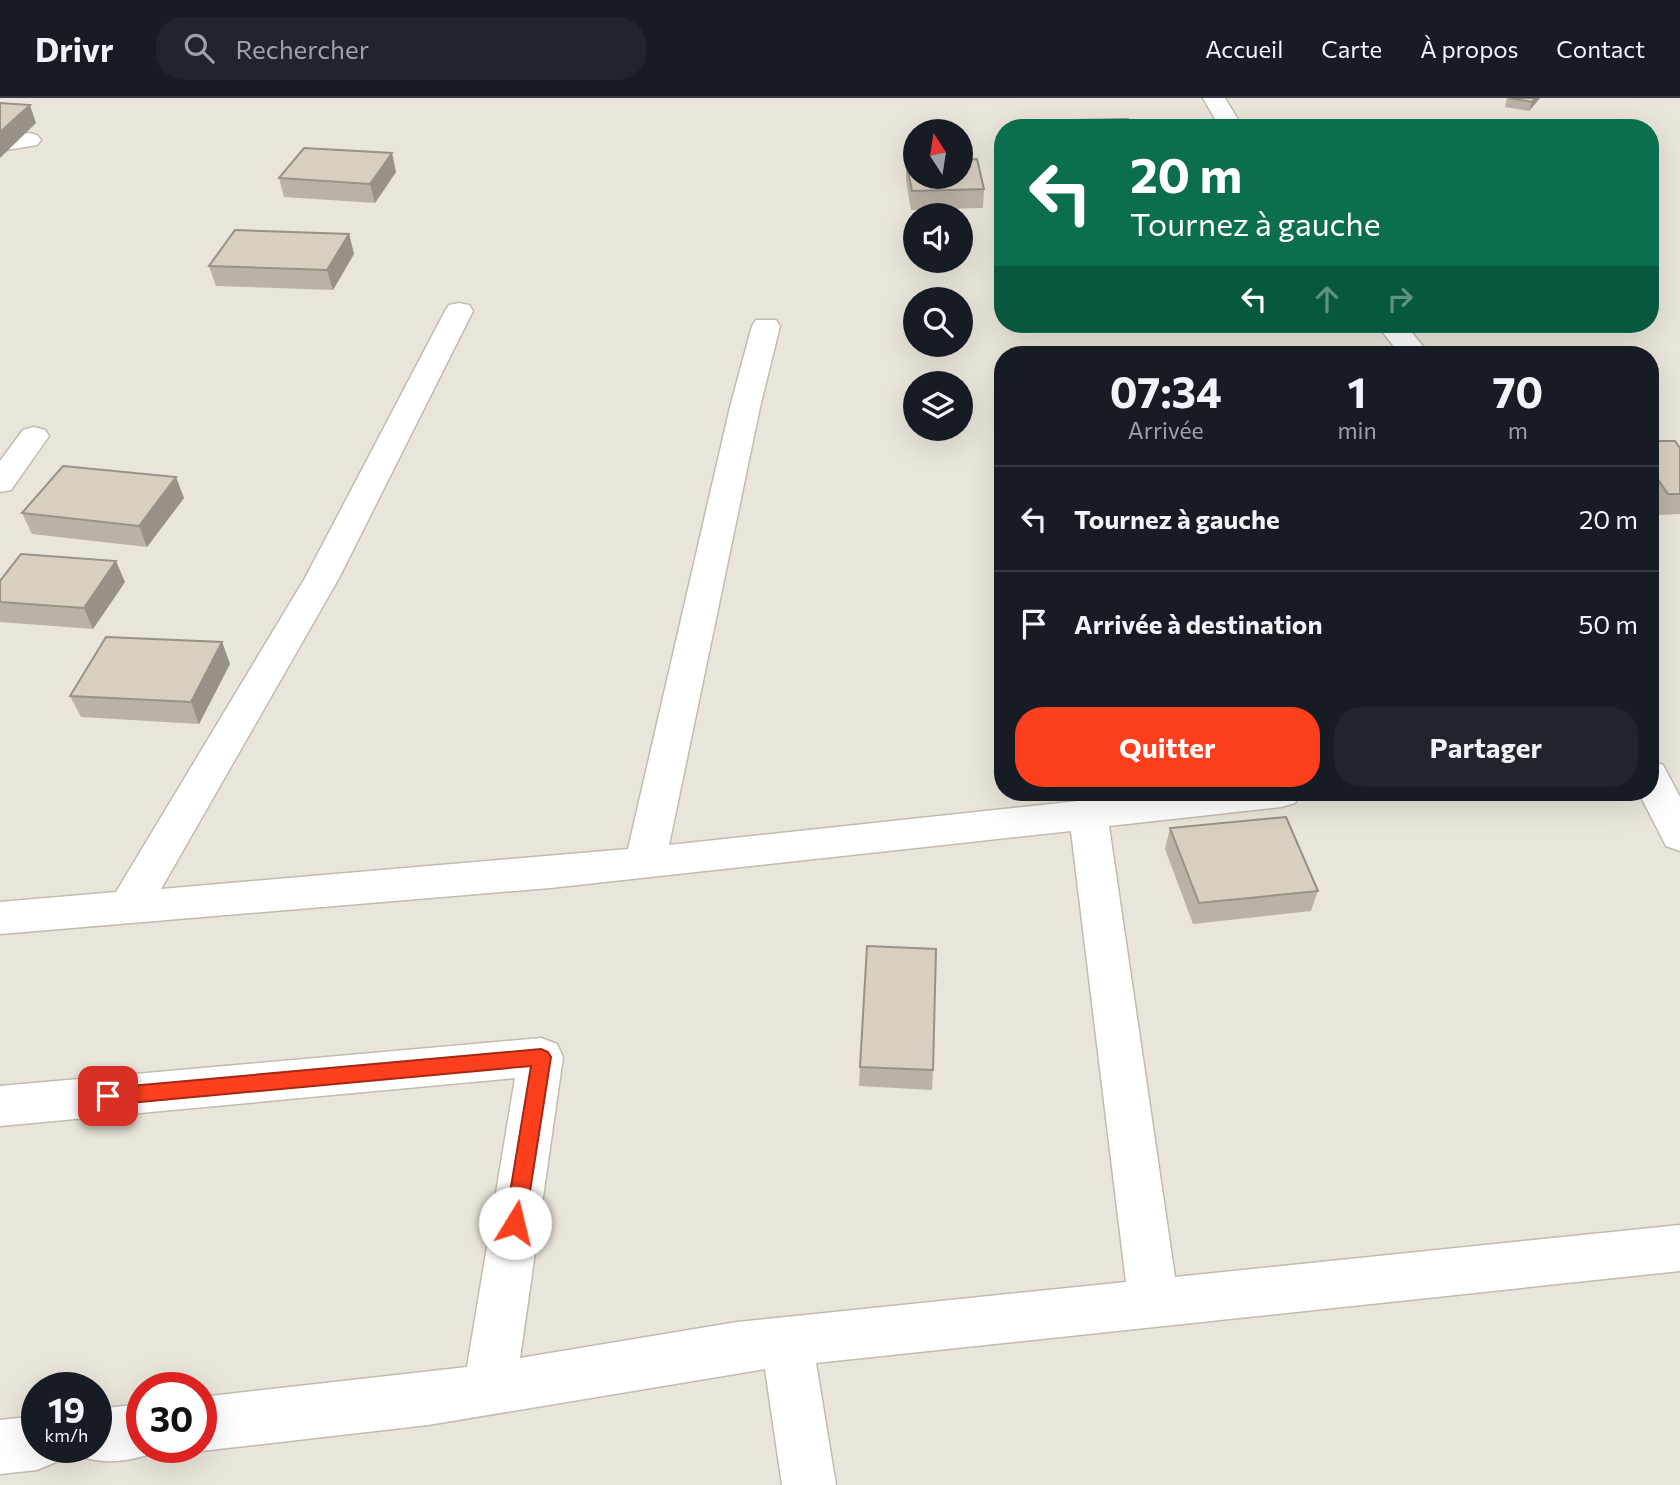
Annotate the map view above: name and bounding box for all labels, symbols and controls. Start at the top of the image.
search box [156,17,646,80]
text: Drivr [35,28,114,69]
icon: search [180,29,218,67]
text: Rechercher [236,33,369,64]
text: Accueil [1205,34,1283,63]
text: Carte [1321,34,1382,63]
text: À propos [1420,34,1518,63]
text: Contact [1556,34,1645,63]
north arrow [903,119,973,189]
map controls [903,119,973,441]
text: 20 m [1130,143,1242,203]
icon: left [1015,147,1106,238]
button: sound [903,203,973,273]
text: Tournez à gauche [1130,203,1381,243]
icon: left [1235,280,1273,318]
icon: ahead [1308,280,1346,318]
icon: right [1381,280,1419,318]
button: search [903,287,973,357]
text: 07:34 [1110,365,1222,417]
text: 1 [1348,365,1367,417]
text: 70 [1492,365,1543,417]
button: layers [903,371,973,441]
text: Arrivée [1128,416,1204,444]
text: min [1338,416,1377,444]
text: m [1508,416,1528,444]
icon: left [1015,500,1053,538]
text: Tournez à gauche [1074,503,1280,534]
text: 20 m [1579,503,1638,534]
icon: arrive [1015,605,1053,643]
text: Arrivée à destination [1074,608,1322,639]
text: 50 m [1578,608,1638,639]
button: Quitter [1015,707,1320,787]
button: Partager [1334,707,1638,787]
pin [78,1066,138,1126]
icon: arrive [89,1077,127,1115]
position arrow [478,1186,552,1260]
speed limit sign: 30 [126,1372,217,1463]
text: 19 [48,1387,85,1430]
text: km/h [45,1424,88,1446]

